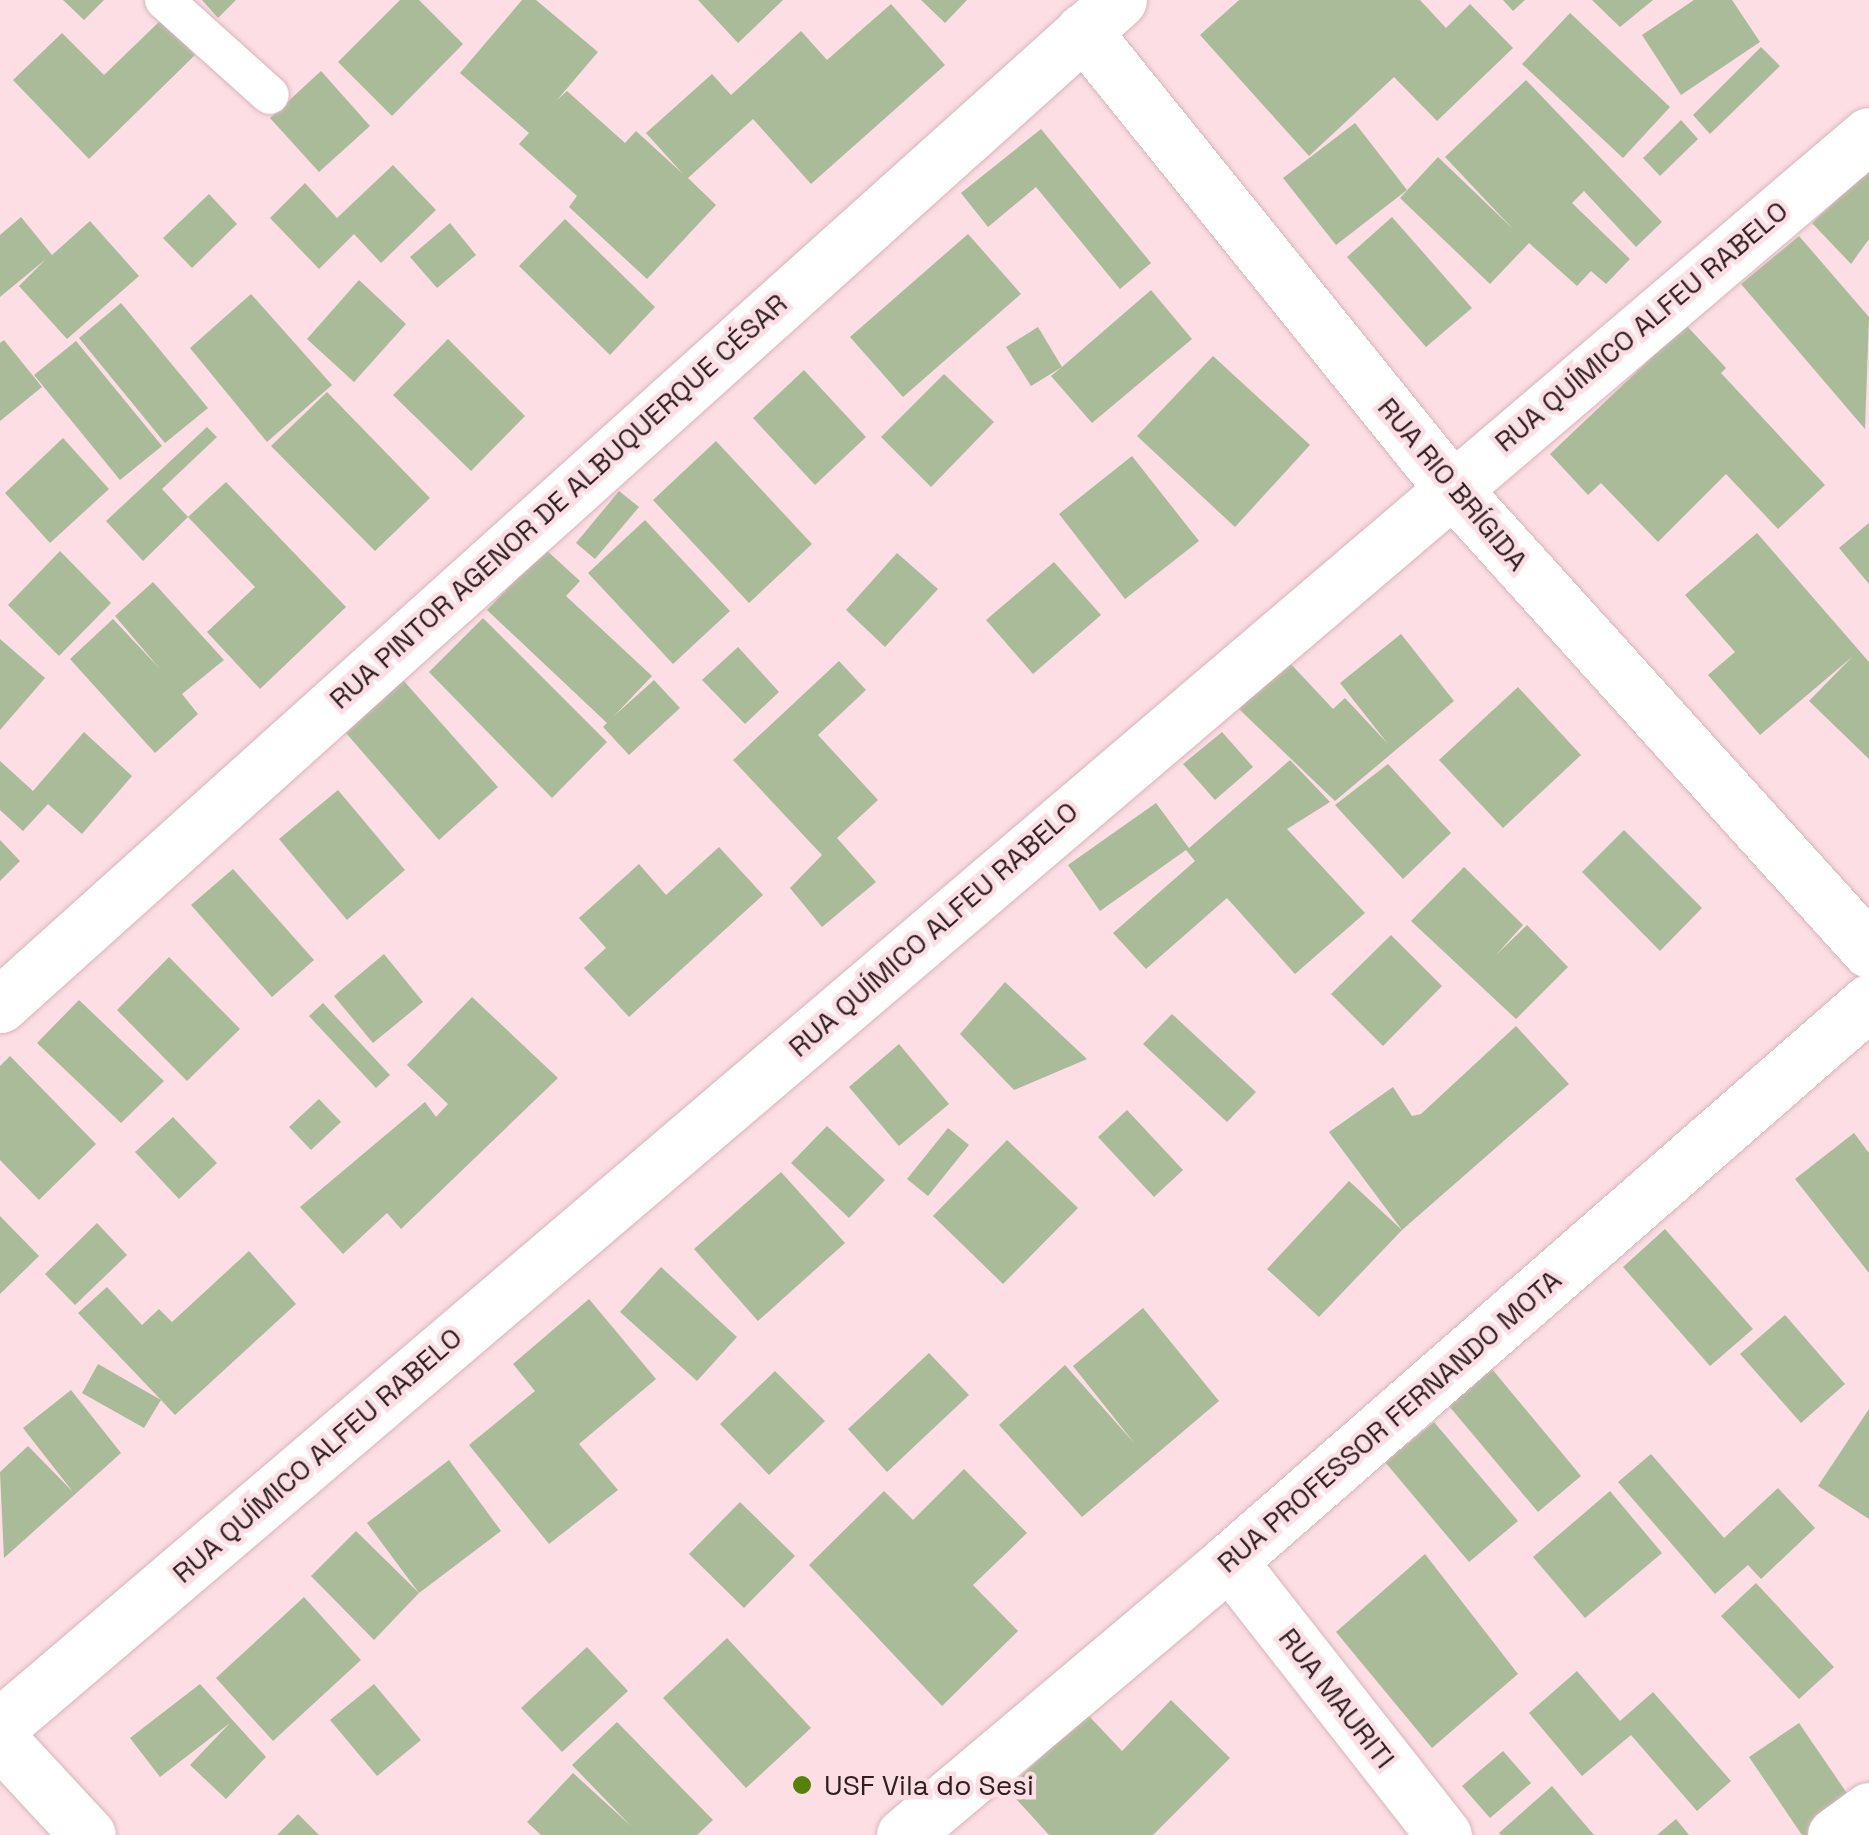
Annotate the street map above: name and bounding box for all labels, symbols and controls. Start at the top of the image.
street label: RUA QUÍMICO ALFEU RABELO [1487,193,1795,459]
street label: RUA PINTOR AGENOR DE ALBUQUERQUE CÉSAR [322,286,794,716]
street label: RUA RIO BRÍGIDA [1371,391,1535,577]
street label: RUA QUÍMICO ALFEU RABELO [781,794,1085,1064]
street label: RUA PROFESSOR FERNANDO MOTA [1210,1262,1568,1580]
street label: RUA QUÍMICO ALFEU RABELO [165,1320,469,1590]
street label: RUA MAURITI [1272,1621,1402,1775]
place label: USF Vila do Sesi [824,1768,1034,1802]
marker: USF Vila do Sesi [789,1772,815,1798]

